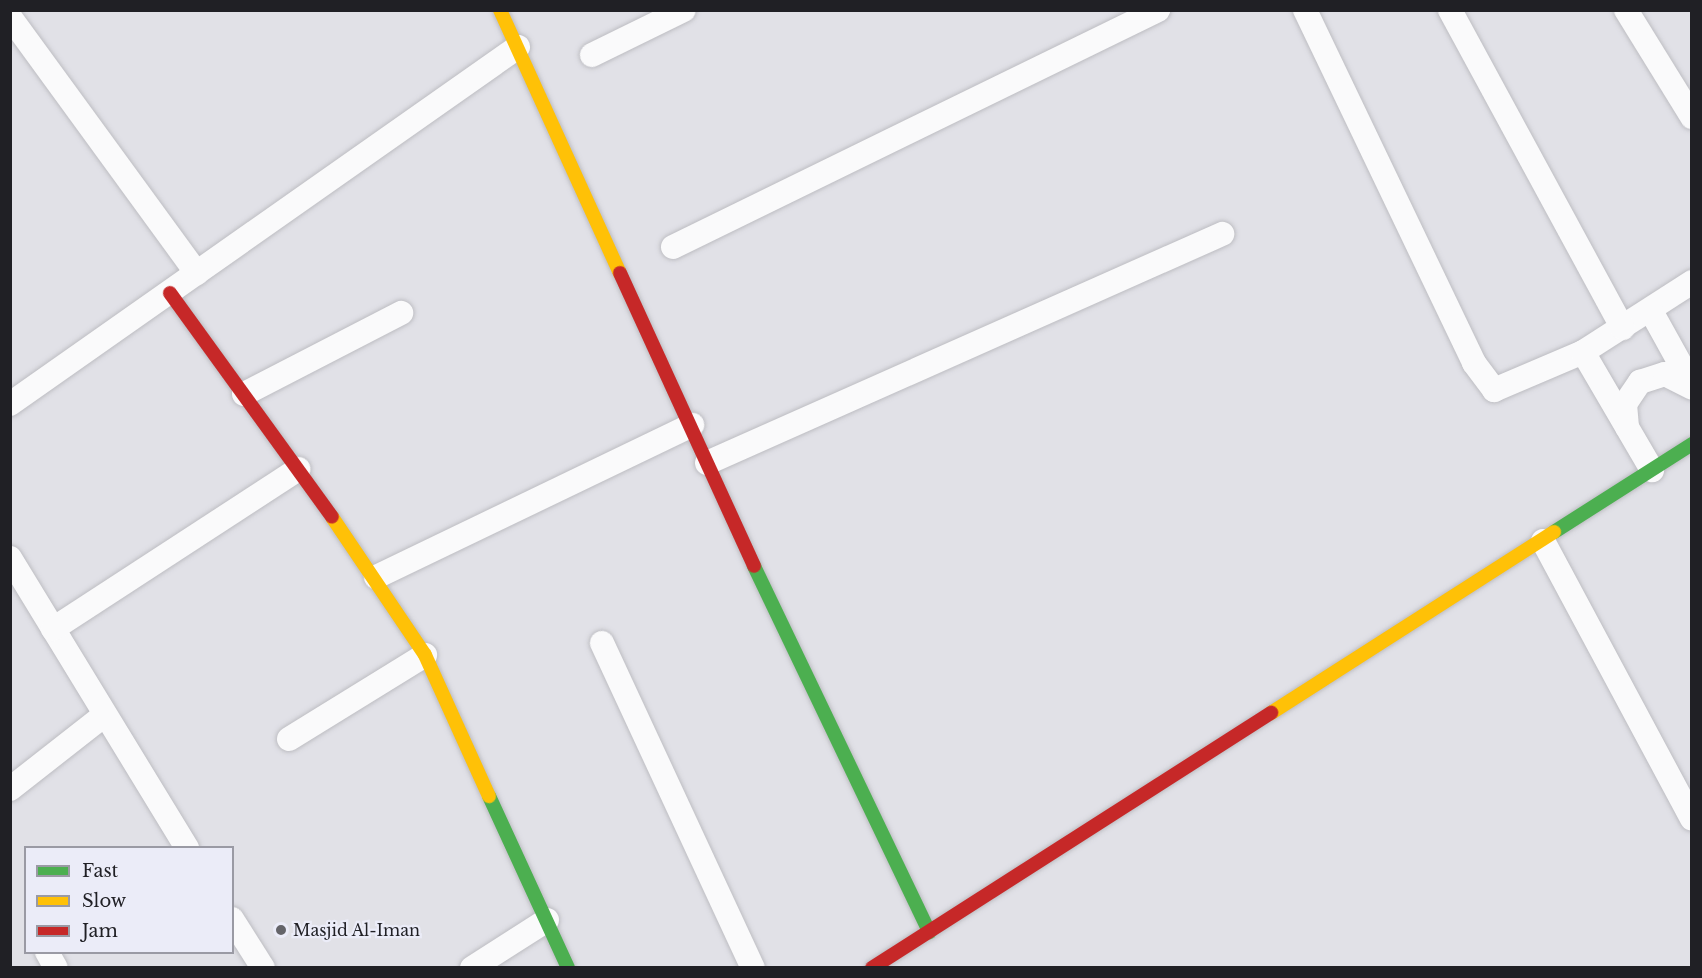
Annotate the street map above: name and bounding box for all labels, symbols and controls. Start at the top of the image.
legend [24,846,234,954]
text: Fast [82,860,118,882]
text: Slow [82,890,126,912]
text: Jam [82,920,118,942]
place label: Masjid Al-Iman [293,920,421,940]
marker: Masjid Al-Iman [274,923,288,937]

